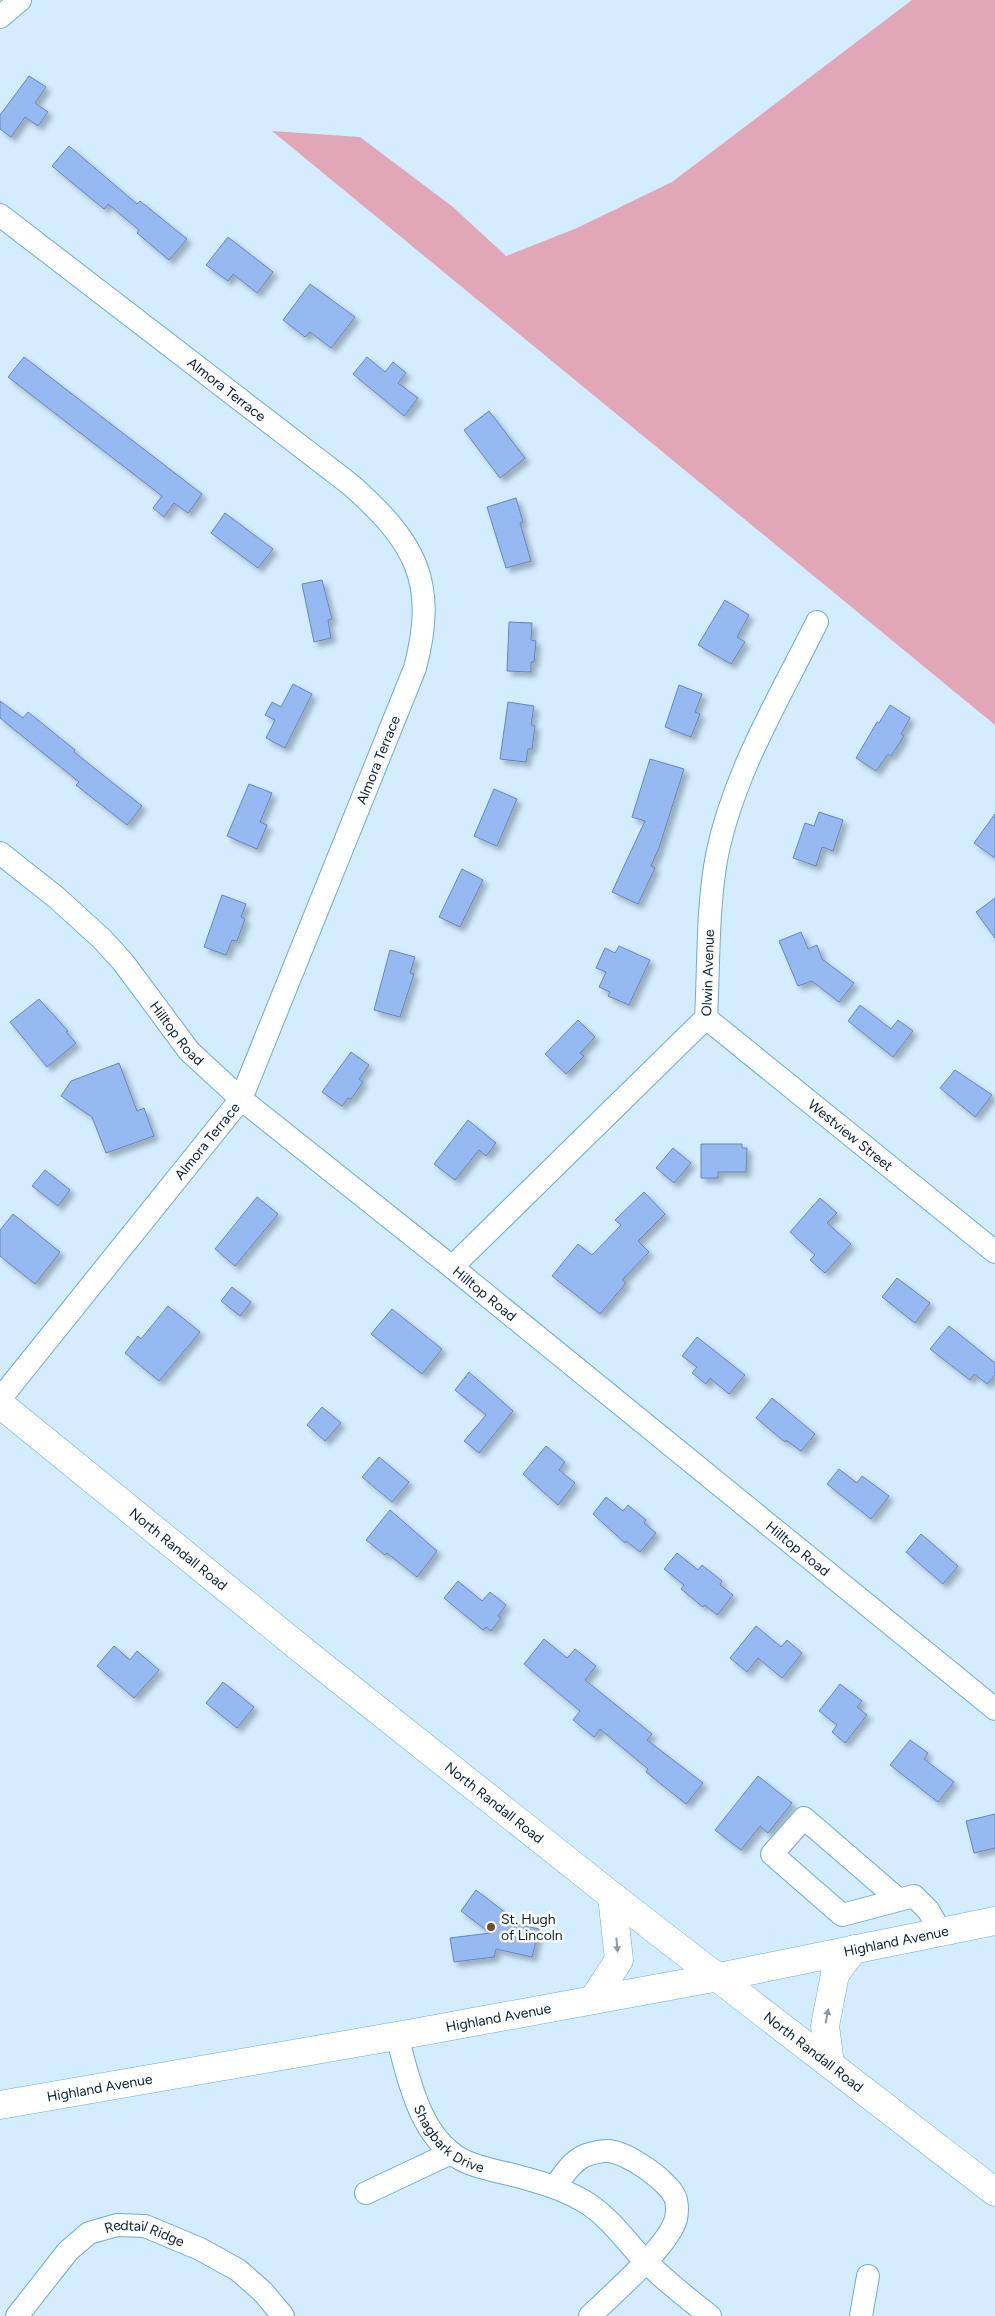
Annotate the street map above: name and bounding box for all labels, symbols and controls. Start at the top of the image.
street label: Almora Terrace [184,354,269,425]
street label: Almora Terrace [353,713,404,807]
street label: Olwin Avenue [698,929,718,1017]
street label: Hilltop Road [146,998,207,1069]
street label: Westview Street [804,1096,896,1175]
street label: Almora Terrace [171,1099,244,1183]
street label: Hilltop Road [449,1263,520,1325]
street label: North Randall Road [126,1505,231,1594]
street label: Hilltop Road [762,1518,833,1580]
street label: North Randall Road [441,1759,547,1847]
place label: St. Hugh of Lincoln [501,1911,563,1944]
marker: St. Hugh of Lincoln [485,1921,497,1933]
street label: Highland Avenue [842,1923,951,1961]
one-way arrow [614,1937,622,1953]
street label: Highland Avenue [444,2000,553,2036]
one-way arrow [823,2007,831,2023]
street label: North Randall Road [760,2008,866,2096]
street label: Highland Avenue [45,2071,154,2106]
street label: Shagbark Drive [410,2102,486,2177]
street label: Redtail Ridge [102,2216,187,2251]

